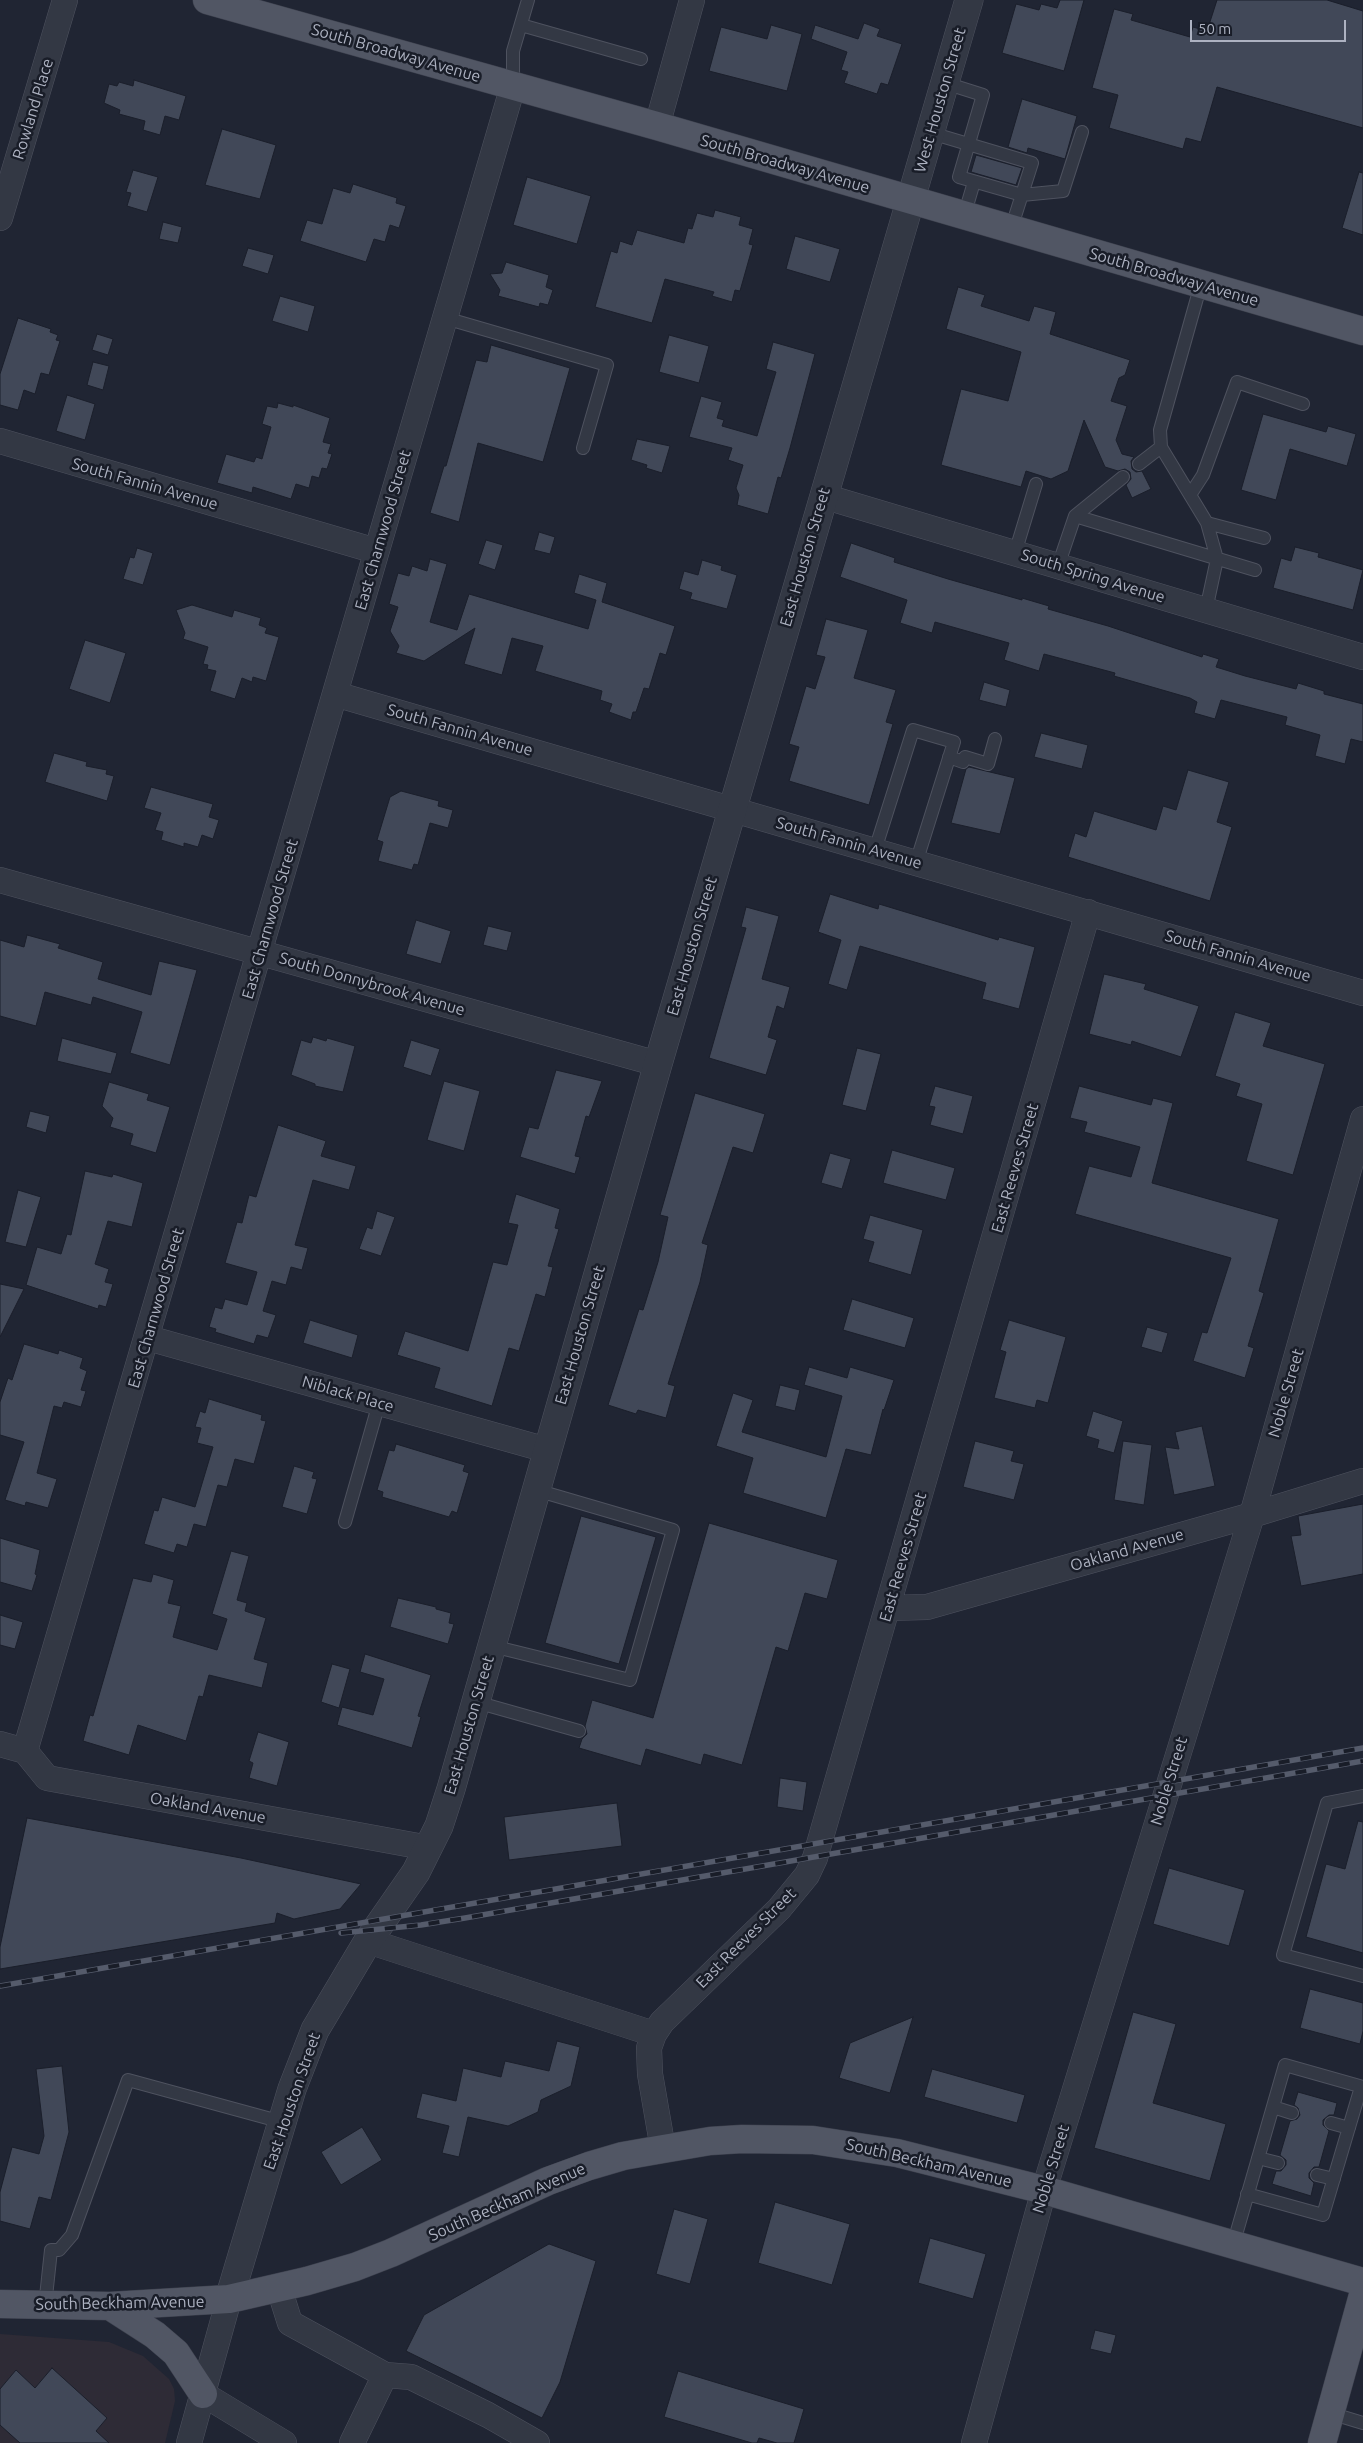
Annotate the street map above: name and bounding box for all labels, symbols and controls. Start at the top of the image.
scale bar [1193,10,1349,42]
street label: South Broadway Avenue [309,20,483,86]
text: 50 m [1198,20,1231,37]
street label: West Houston Street [910,25,970,175]
street label: Rowland Place [9,56,57,162]
street label: South Broadway Avenue [698,131,872,197]
street label: South Broadway Avenue [1087,244,1261,310]
street label: East Charnwood Street [351,448,415,612]
street label: South Fannin Avenue [70,454,220,514]
street label: East Houston Street [776,485,834,629]
street label: South Spring Avenue [1019,545,1167,607]
street label: South Fannin Avenue [385,700,535,760]
street label: South Fannin Avenue [774,813,924,873]
street label: East Charnwood Street [238,837,302,1001]
street label: East Houston Street [663,874,721,1018]
street label: South Fannin Avenue [1163,926,1313,986]
street label: South Donnybrook Avenue [277,948,467,1020]
street label: East Reeves Street [987,1101,1043,1235]
street label: East Charnwood Street [124,1226,188,1390]
street label: East Houston Street [551,1263,609,1407]
street label: Noble Street [1264,1346,1308,1440]
street label: Niblack Place [300,1372,396,1416]
street label: East Reeves Street [875,1490,931,1624]
street label: Oakland Avenue [1068,1525,1186,1575]
street label: East Houston Street [440,1653,498,1797]
street label: Noble Street [1146,1734,1192,1828]
street label: Oakland Avenue [149,1788,267,1828]
street label: East Reeves Street [692,1884,800,1992]
street label: East Houston Street [260,2030,324,2172]
street label: Noble Street [1028,2122,1074,2216]
street label: South Beckham Avenue [844,2135,1014,2191]
street label: South Beckham Avenue [426,2159,588,2245]
street label: South Beckham Avenue [35,2292,205,2314]

